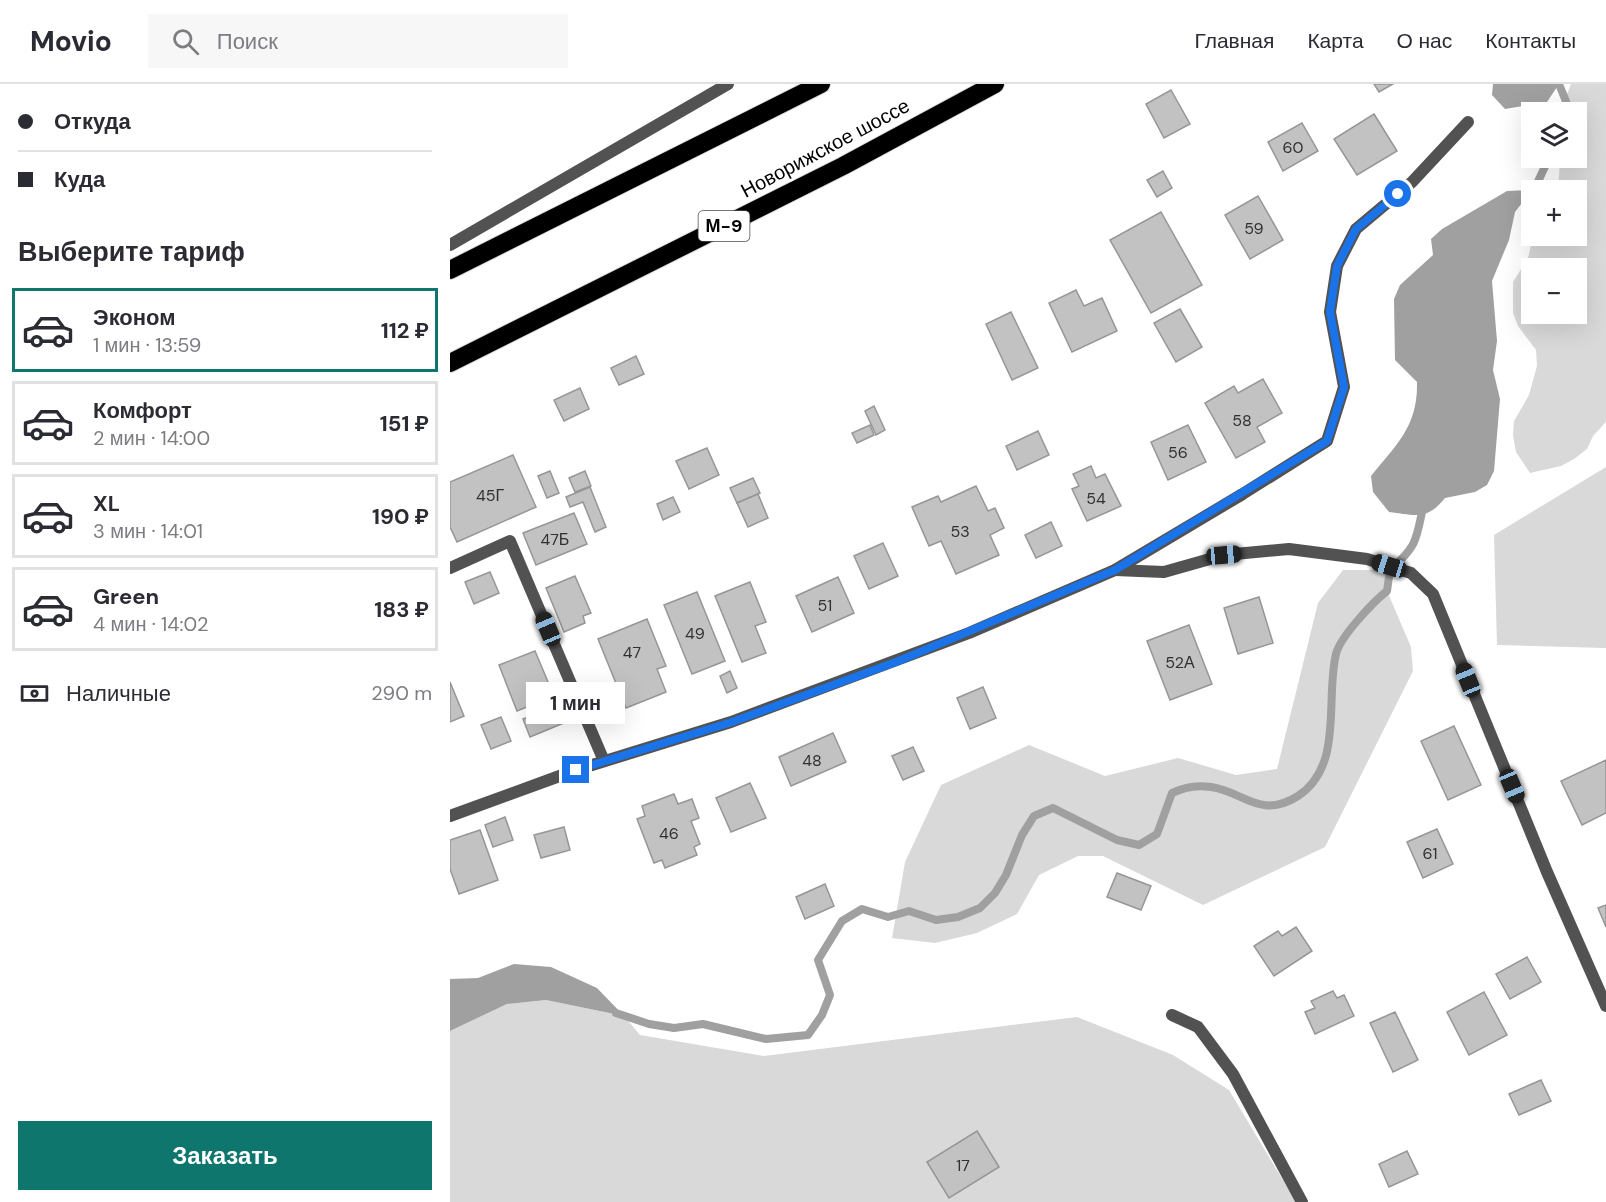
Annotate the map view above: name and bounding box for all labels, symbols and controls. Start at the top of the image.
search box [148,14,568,68]
text: Movio [30,23,112,60]
icon: search [169,25,202,58]
text: Поиск [217,27,278,56]
text: Главная [1194,27,1274,55]
text: Карта [1307,27,1364,55]
text: О нас [1397,27,1452,55]
text: Контакты [1485,27,1576,55]
street label: Новорижское шоссе [736,92,914,204]
map controls [1521,102,1587,324]
button: layers [1521,102,1587,168]
text: Откуда [54,107,131,136]
house number: 60 [1283,137,1304,158]
text: Куда [54,165,105,194]
route start [1384,180,1411,207]
button: + [1521,180,1587,246]
road number: М-9 [698,211,750,241]
house number: 59 [1244,218,1264,239]
text: Выберите тариф [18,234,245,269]
button: − [1521,258,1587,324]
icon: car [21,303,75,357]
text: Эконом [93,303,176,332]
text: 112 ₽ [381,316,429,345]
text: 1 мин · 13:59 [93,332,201,358]
icon: car [21,396,75,450]
text: Комфорт [93,396,192,425]
text: 151 ₽ [380,409,429,438]
house number: 58 [1232,410,1252,431]
text: 2 мин · 14:00 [93,425,210,451]
house number: 56 [1168,442,1188,463]
house number: 45Г [476,485,504,506]
house number: 54 [1086,488,1106,509]
icon: car [21,489,75,543]
text: XL [93,489,120,518]
text: 190 ₽ [372,502,429,531]
text: 3 мин · 14:01 [93,518,203,544]
house number: 53 [950,521,970,542]
house number: 47Б [541,529,569,550]
car [1205,544,1243,566]
car [1369,552,1409,580]
icon: car [21,582,75,636]
text: Green [93,582,159,611]
text: 183 ₽ [374,595,429,624]
house number: 51 [818,595,832,616]
car [533,609,563,649]
text: 4 мин · 14:02 [93,611,208,637]
house number: 49 [685,623,705,644]
house number: 47 [623,642,641,663]
house number: 52А [1165,652,1195,673]
car [1453,660,1483,700]
icon: cash [18,677,51,710]
text: Наличные [66,679,171,708]
text: 290 m [371,680,432,706]
callout: 1 мин [526,683,626,725]
text: 1 мин [550,690,601,716]
house number: 48 [802,750,822,771]
route end [562,756,589,783]
car [1497,766,1527,806]
house number: 46 [659,823,679,844]
house number: 61 [1422,843,1438,864]
button: Заказать [18,1121,432,1190]
house number: 17 [956,1155,970,1176]

